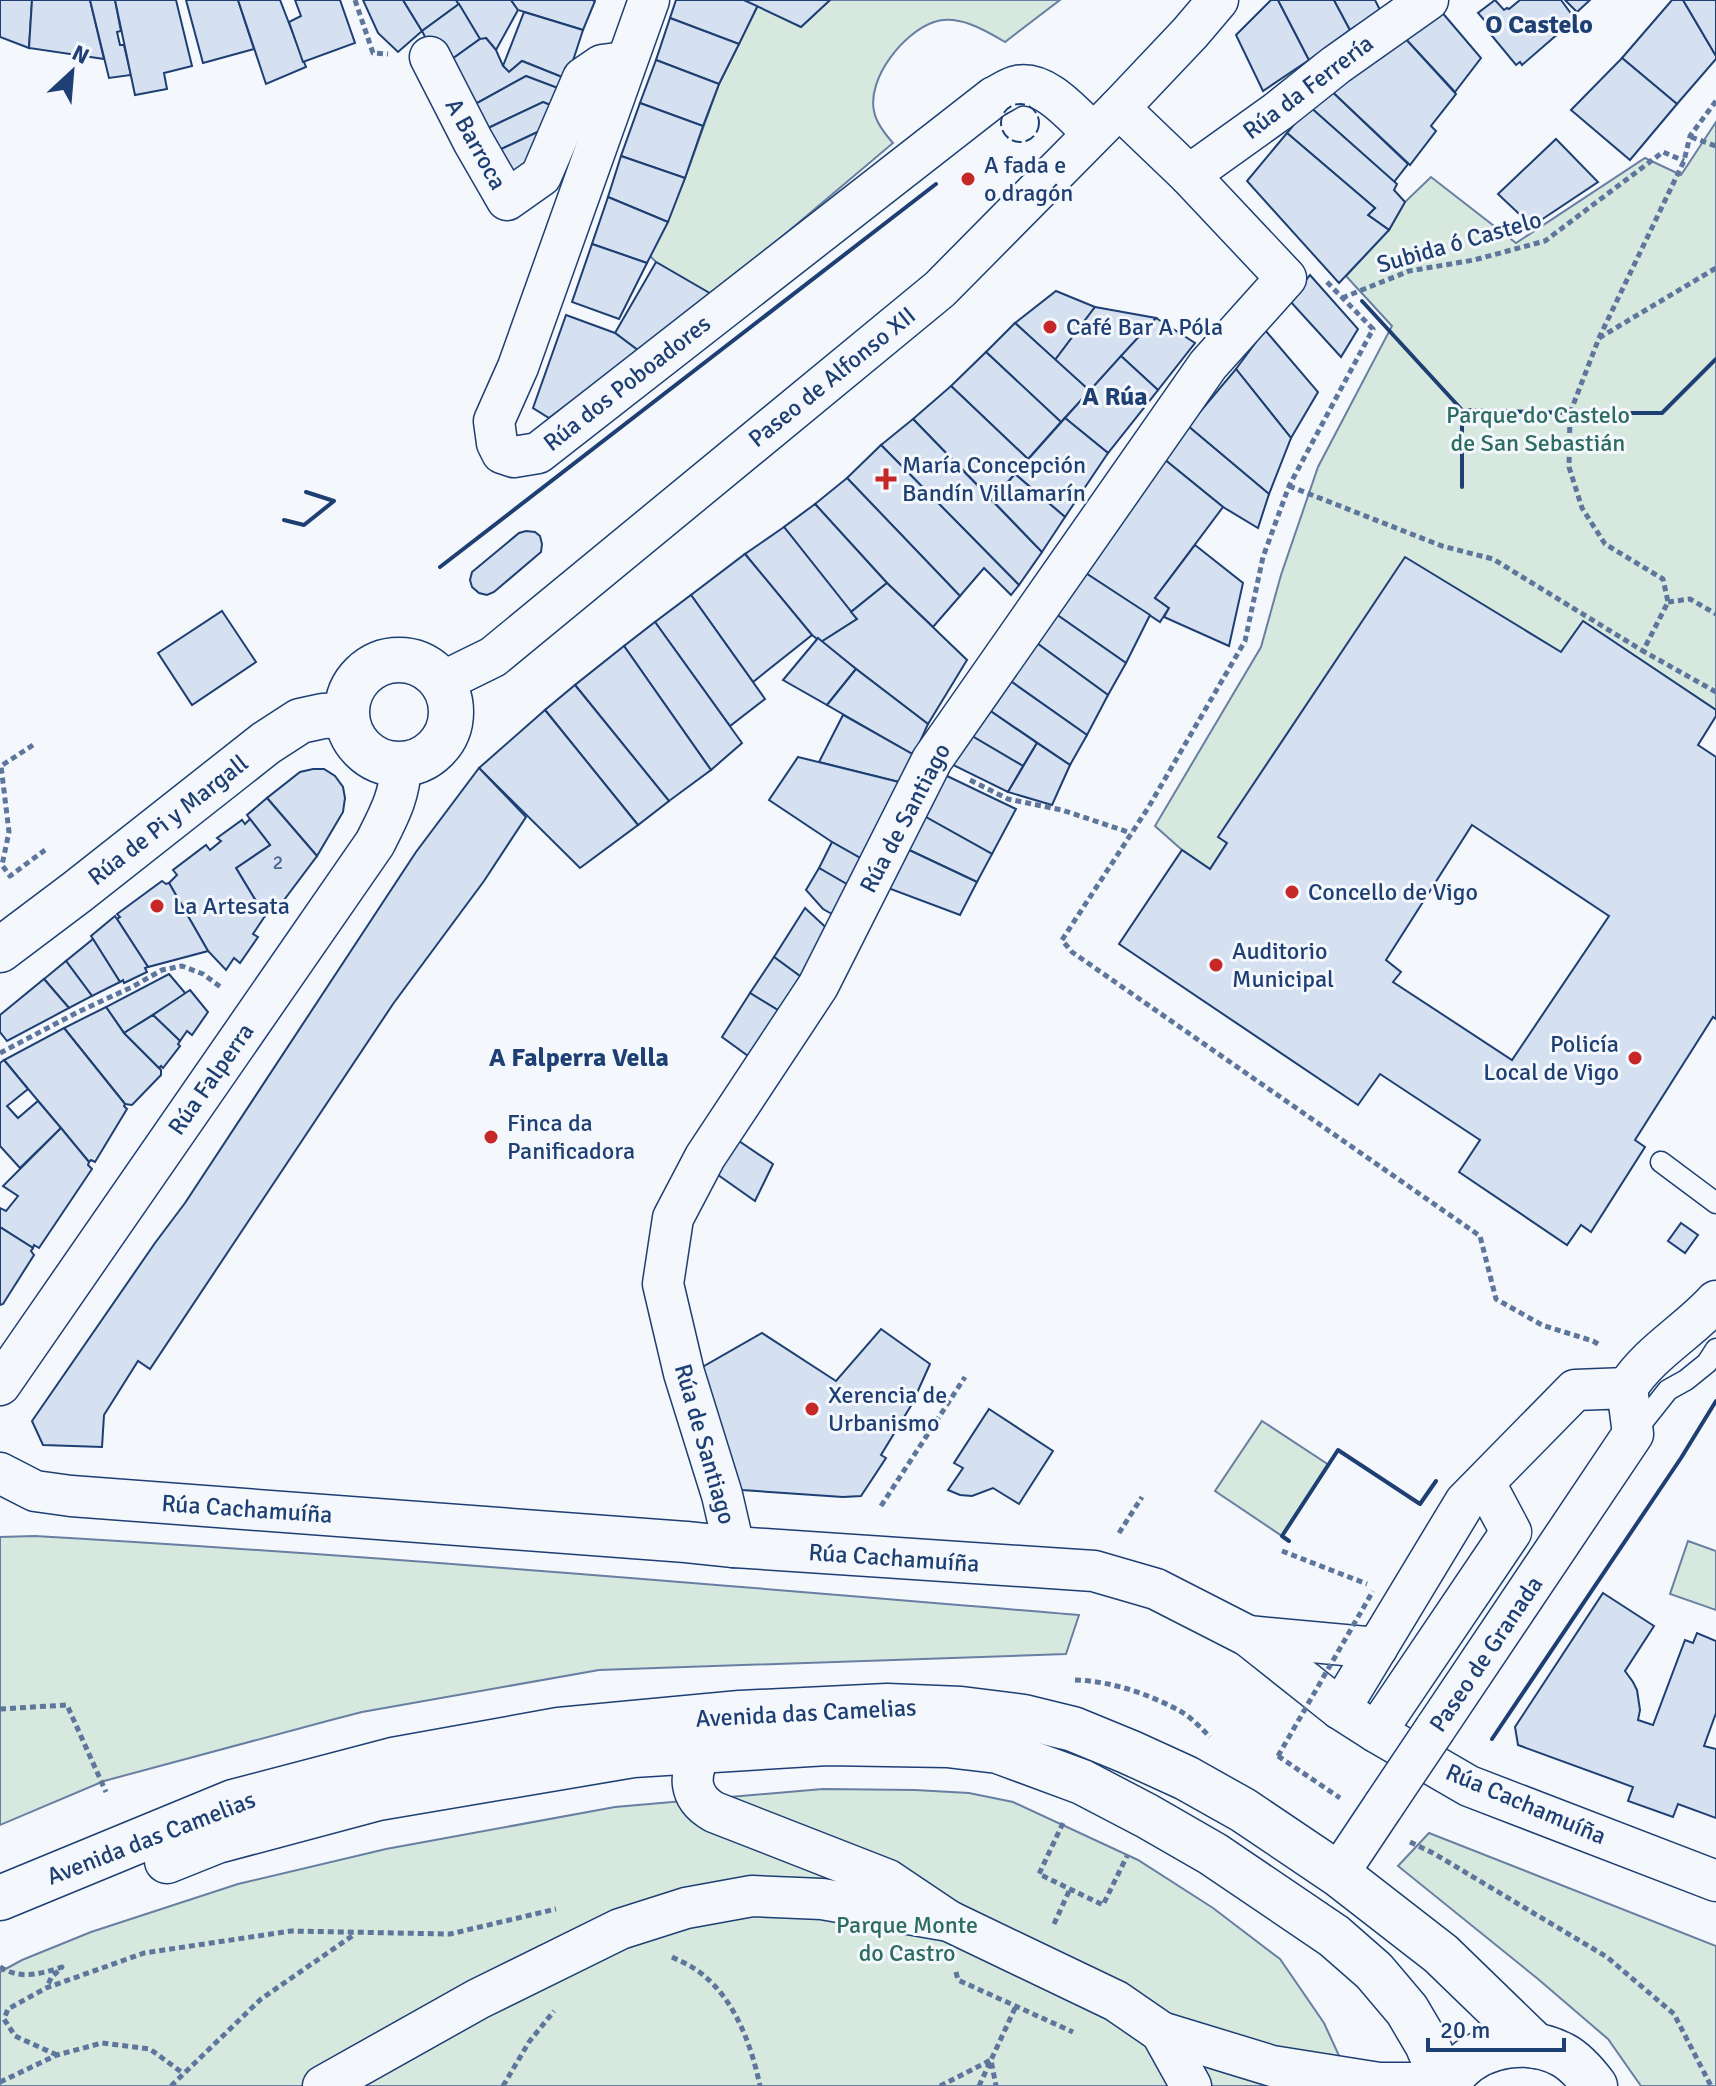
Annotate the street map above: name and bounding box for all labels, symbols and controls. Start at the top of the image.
district label: O Castelo [1485,9,1593,41]
street label: Rúa da Ferrería [1237,28,1379,146]
north arrow [32,32,112,112]
text: N [68,39,93,70]
street label: A Barroca [439,93,513,195]
place label: A fada e o dragón [984,150,1073,208]
marker: A fada e o dragón [959,170,977,188]
street label: Subida ó Castelo [1373,204,1545,280]
street label: Paseo de Alfonso XII [742,300,922,454]
street label: Rúa dos Poboadores [537,308,717,458]
place label: Café Bar A Póla [1066,312,1223,342]
marker: Café Bar A Póla [1041,318,1059,336]
district label: A Rúa [1082,381,1148,413]
park label: Parque do Castelo de San Sebastián [1446,400,1630,458]
place label: María Concepción Bandín Villamarín [902,450,1086,508]
marker: María Concepción Bandín Villamarín [877,470,895,488]
street label: Rúa de Santiago [853,738,957,898]
street label: Rúa de Pi y Margall [82,748,254,892]
house number: 2 [273,850,283,875]
place label: Concello de Vigo [1308,877,1478,907]
marker: Concello de Vigo [1283,883,1301,901]
place label: La Artesata [173,891,290,921]
marker: La Artesata [148,897,166,915]
place label: Auditorio Municipal [1232,936,1334,994]
marker: Auditorio Municipal [1207,956,1225,974]
street label: Rúa Falperra [161,1017,261,1141]
place label: Policía Local de Vigo [1483,1029,1619,1087]
district label: A Falperra Vella [489,1042,669,1074]
marker: Policía Local de Vigo [1626,1049,1644,1067]
place label: Finca da Panificadora [507,1108,635,1166]
marker: Finca da Panificadora [482,1128,500,1146]
street label: Rúa de Santiago [668,1360,742,1528]
place label: Xerencia de Urbanismo [828,1380,947,1438]
marker: Xerencia de Urbanismo [803,1400,821,1418]
street label: Rúa Cachamuíña [160,1488,334,1530]
street label: Rúa Cachamuíña [807,1537,981,1579]
street label: Paseo de Granada [1423,1570,1549,1738]
street label: Avenida das Camelias [695,1692,917,1734]
street label: Rúa Cachamuíña [1441,1757,1611,1851]
street label: Avenida das Camelias [42,1784,260,1892]
park label: Parque Monte do Castro [836,1910,978,1968]
scale bar [1428,2002,1564,2052]
text: 20 m [1440,2015,1490,2045]

